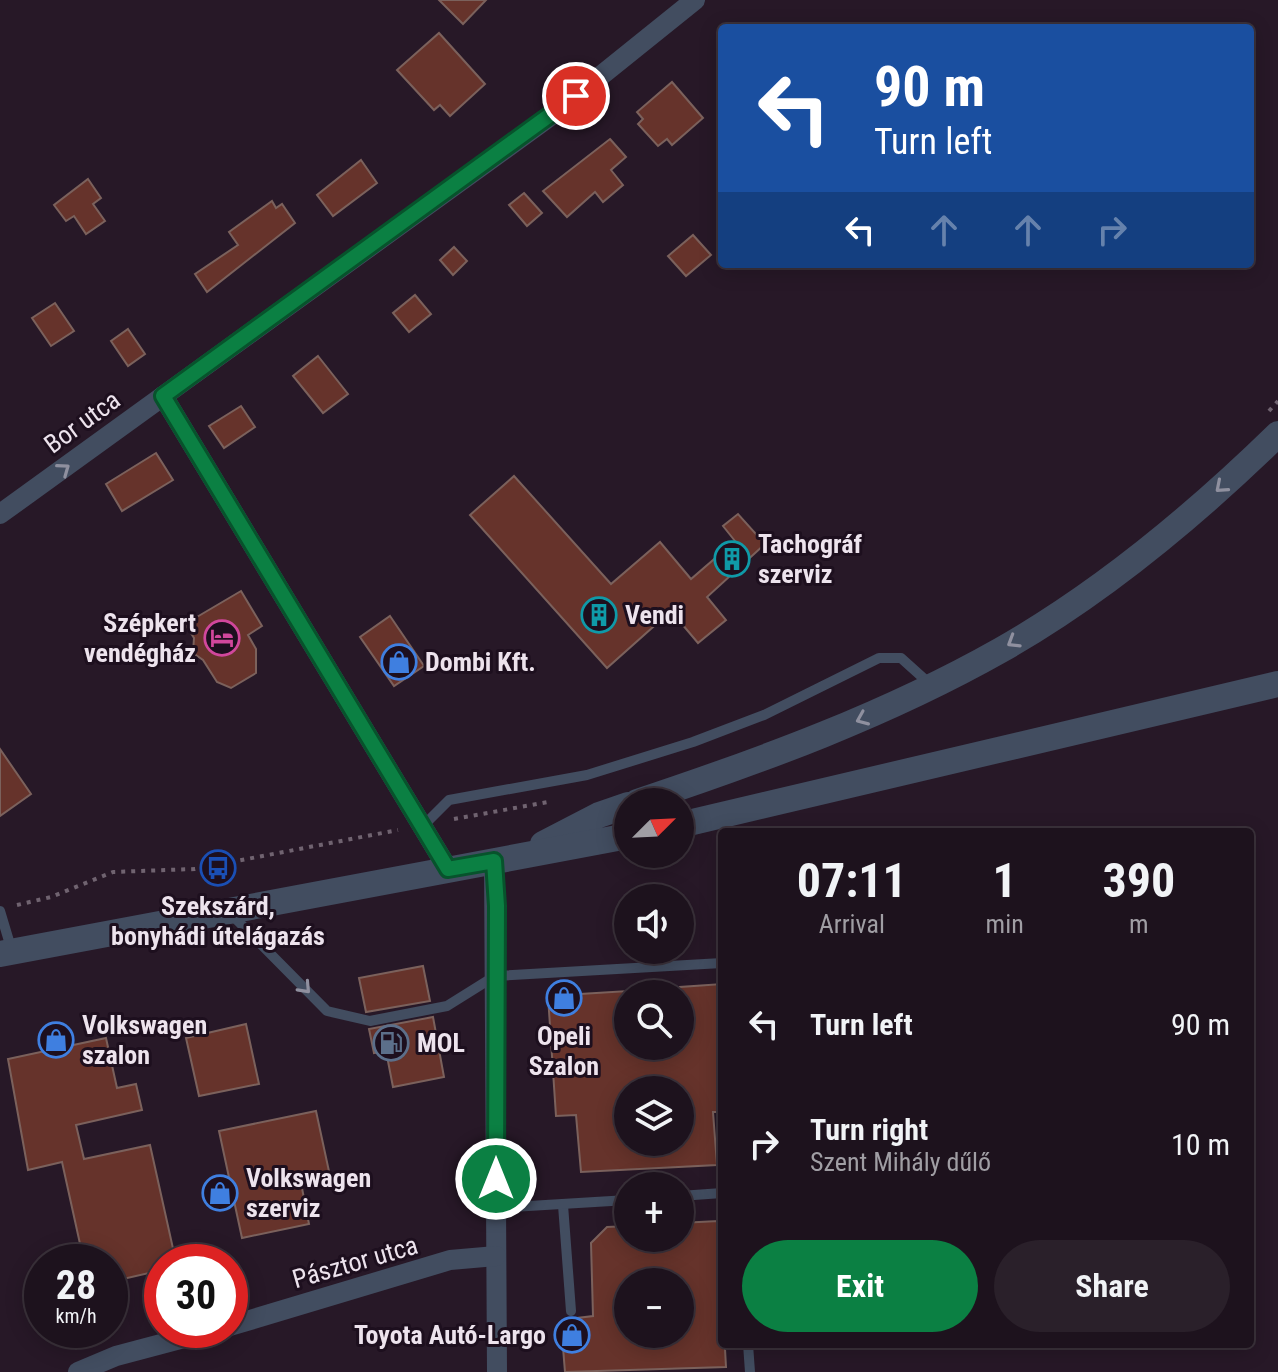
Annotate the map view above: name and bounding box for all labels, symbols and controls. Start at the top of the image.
text: 90 m [874,54,985,120]
icon: left [742,56,846,160]
pin [542,62,610,130]
icon: arrive [554,74,598,118]
text: Turn left [874,121,992,163]
icon: left [838,208,882,252]
icon: ahead [922,208,966,252]
icon: ahead [1006,208,1050,252]
icon: right [1090,208,1134,252]
street label: Bor utca [38,385,126,459]
one-way arrow [55,464,69,478]
one-way arrow [1216,478,1231,492]
place label: Tachográf szerviz [758,529,862,589]
building icon: Tachográf szerviz [713,540,751,578]
building icon: Vendi [580,596,618,634]
place label: Vendi [625,600,684,630]
place label: Szépkert vendégház [84,608,196,668]
hotel icon: Szépkert vendégház [203,619,241,657]
one-way arrow [1007,633,1022,648]
shop icon: Dombi Kft. [380,643,418,681]
place label: Dombi Kft. [425,647,536,677]
one-way arrow [856,710,870,726]
north arrow [614,788,694,868]
map controls [614,788,694,1348]
bus stop icon: Szekszárd, bonyhádi útelágazás [199,849,237,887]
text: 07:11 [797,852,907,909]
text: 1 [993,852,1017,909]
text: 390 [1102,852,1175,909]
button: sound [614,884,694,964]
place label: Szekszárd, bonyhádi útelágazás [111,891,325,951]
text: Arrival [819,909,885,939]
text: min [986,909,1024,939]
text: m [1129,909,1149,939]
one-way arrow [295,978,309,993]
shop icon: Opeli Szalon [545,979,583,1017]
button: search [614,980,694,1060]
icon: left [742,1002,786,1046]
text: Turn left [810,1007,913,1042]
text: 90 m [1171,1007,1230,1042]
place label: Volkswagen szalon [82,1010,207,1070]
shop icon: Volkswagen szalon [37,1021,75,1059]
place label: Opeli Szalon [529,1021,599,1081]
fuel station icon: MOL [372,1024,410,1062]
place label: MOL [417,1028,465,1058]
button: layers [614,1076,694,1156]
text: Turn right [810,1112,928,1147]
icon: right [742,1122,786,1166]
text: 10 m [1171,1127,1230,1162]
position arrow [454,1137,538,1221]
text: Szent Mihály dűlő [810,1147,991,1177]
place label: Volkswagen szerviz [246,1163,371,1223]
button: + [614,1172,694,1252]
shop icon: Volkswagen szerviz [201,1174,239,1212]
street label: Pásztor utca [289,1230,421,1294]
button: Exit [742,1240,978,1332]
button: Share [994,1240,1230,1332]
speed limit sign: 30 [144,1244,248,1348]
text: 28 [56,1262,96,1309]
button: − [614,1268,694,1348]
text: km/h [55,1304,97,1328]
shop icon: Toyota Autó-Largo [553,1316,591,1354]
place label: Toyota Autó-Largo [354,1320,546,1350]

